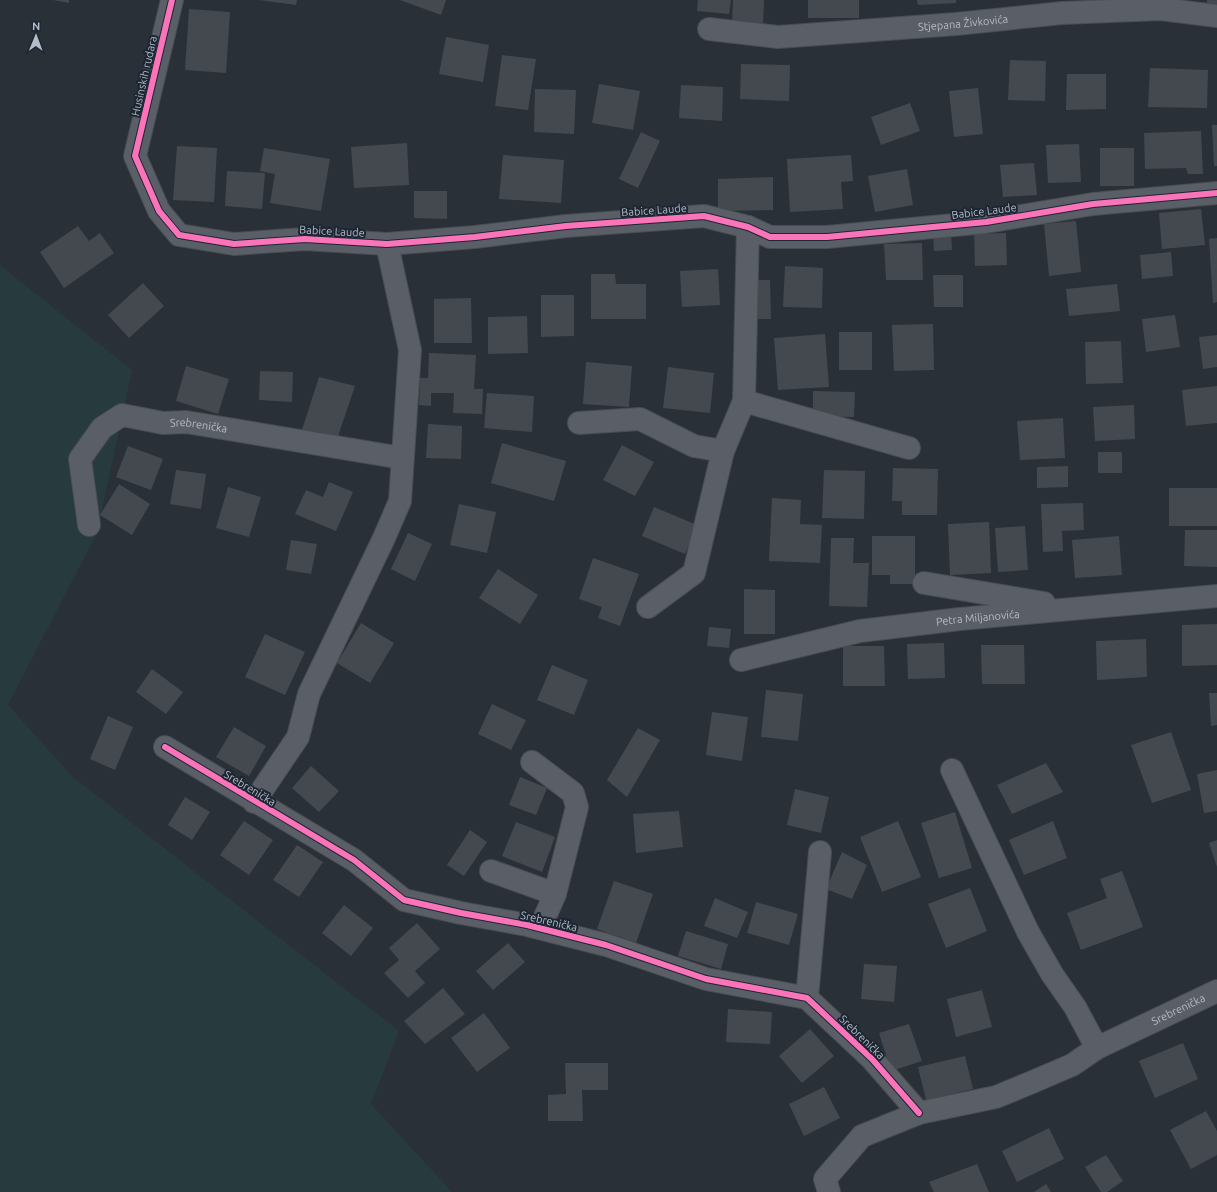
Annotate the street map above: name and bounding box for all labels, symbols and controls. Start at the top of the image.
street label: Stjepana Živkovića [918,13,1009,33]
north arrow [16,16,56,56]
text: N [32,20,40,32]
street label: Husinskih rudara [129,35,159,117]
street label: Babice Laude [951,201,1017,221]
street label: Babice Laude [621,202,687,218]
street label: Babice Laude [299,223,365,239]
street label: Srebrenička [169,416,228,435]
street label: Petra Miljanovića [935,608,1020,628]
street label: Srebrenička [222,768,278,808]
street label: Srebrenička [519,909,579,933]
street label: Srebrenička [1149,992,1207,1027]
street label: Srebrenička [837,1013,887,1061]

